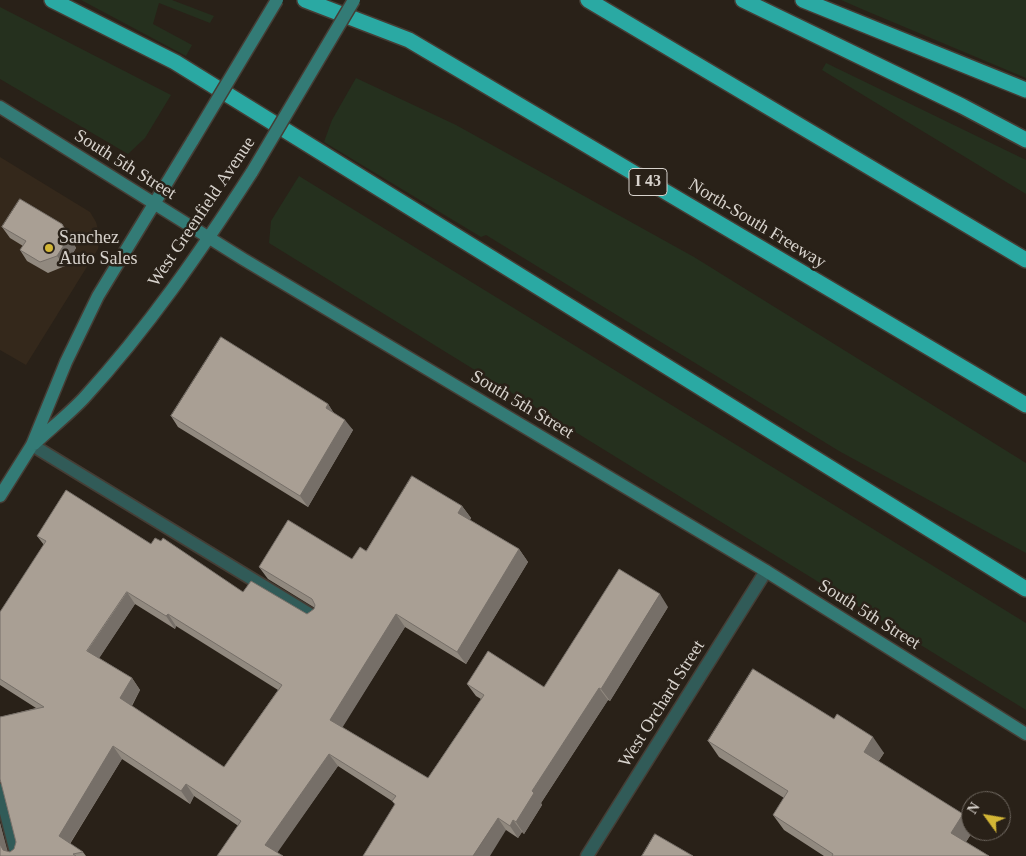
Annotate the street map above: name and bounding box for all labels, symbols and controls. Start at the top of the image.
street label: South 5th Street [70,125,180,205]
street label: West Greenfield Avenue [144,133,260,291]
road number: I 43 [629,168,667,196]
street label: North-South Freeway [684,174,830,274]
place label: Sanchez Auto Sales [59,227,137,270]
marker: Sanchez Auto Sales [43,242,55,254]
street label: South 5th Street [467,366,577,444]
street label: South 5th Street [814,575,924,655]
street label: West Orchard Street [614,637,710,771]
north arrow [961,791,1011,841]
text: N [965,800,983,817]

